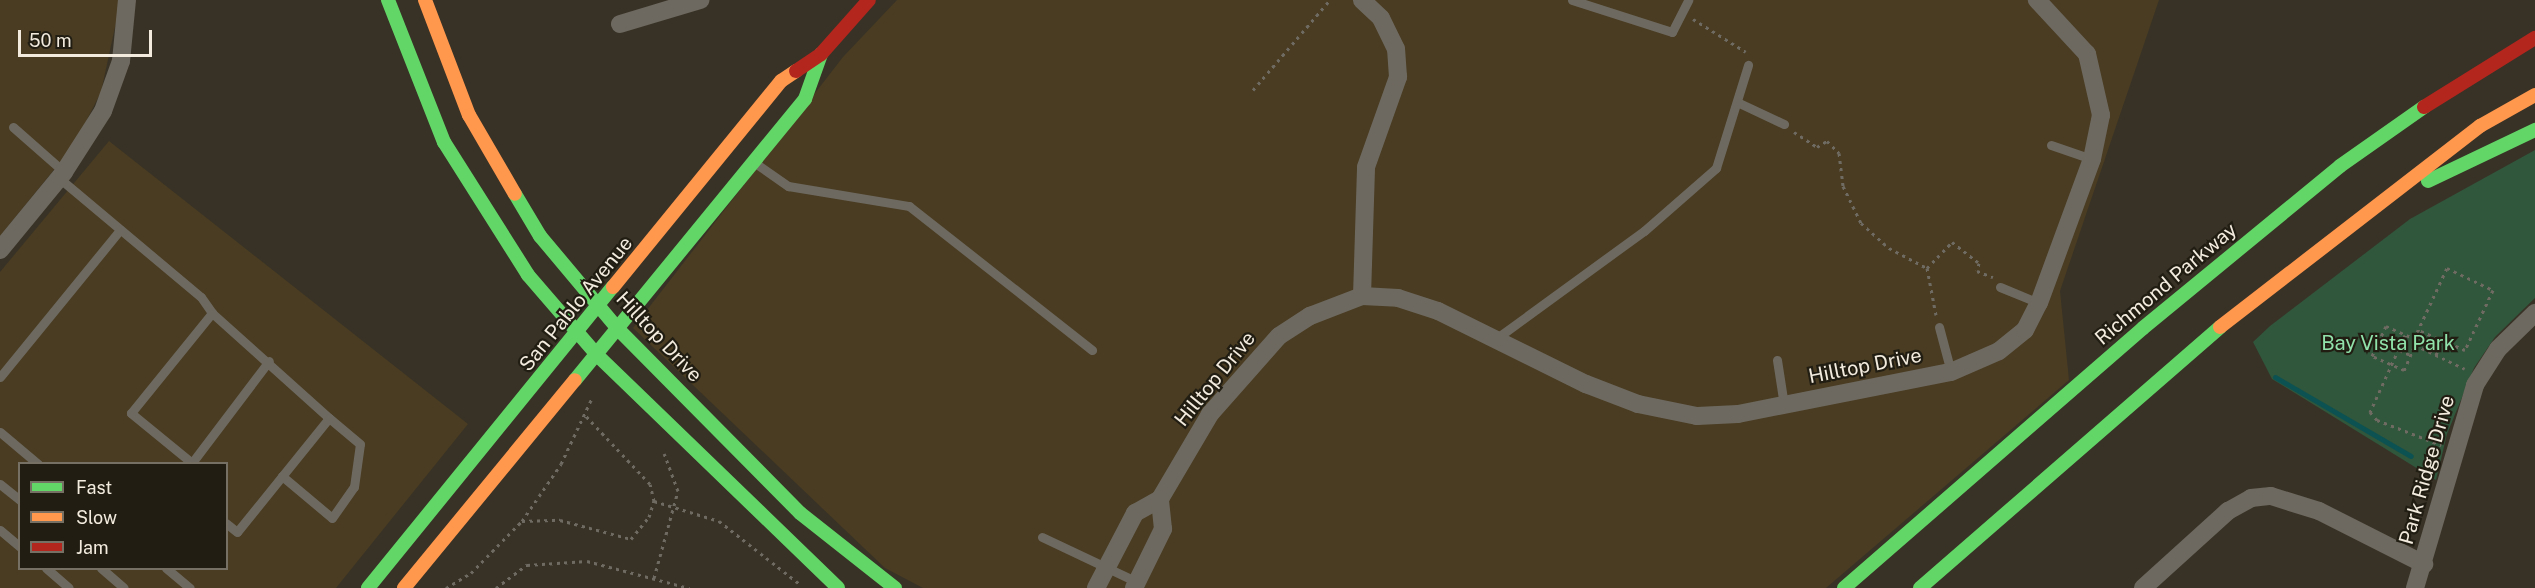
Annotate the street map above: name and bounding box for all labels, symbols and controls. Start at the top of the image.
scale bar [21,18,154,56]
text: 50 m [29,30,72,51]
street label: Richmond Parkway [2090,218,2242,350]
street label: San Pablo Avenue [514,232,638,376]
street label: Hilltop Drive [611,287,707,387]
street label: Hilltop Drive [1170,327,1260,431]
park label: Bay Vista Park [2321,331,2455,355]
street label: Hilltop Drive [1806,343,1924,389]
street label: Park Ridge Drive [2394,393,2460,547]
legend [18,462,228,570]
text: Fast [76,477,112,498]
text: Slow [76,507,117,528]
text: Jam [76,537,109,558]

